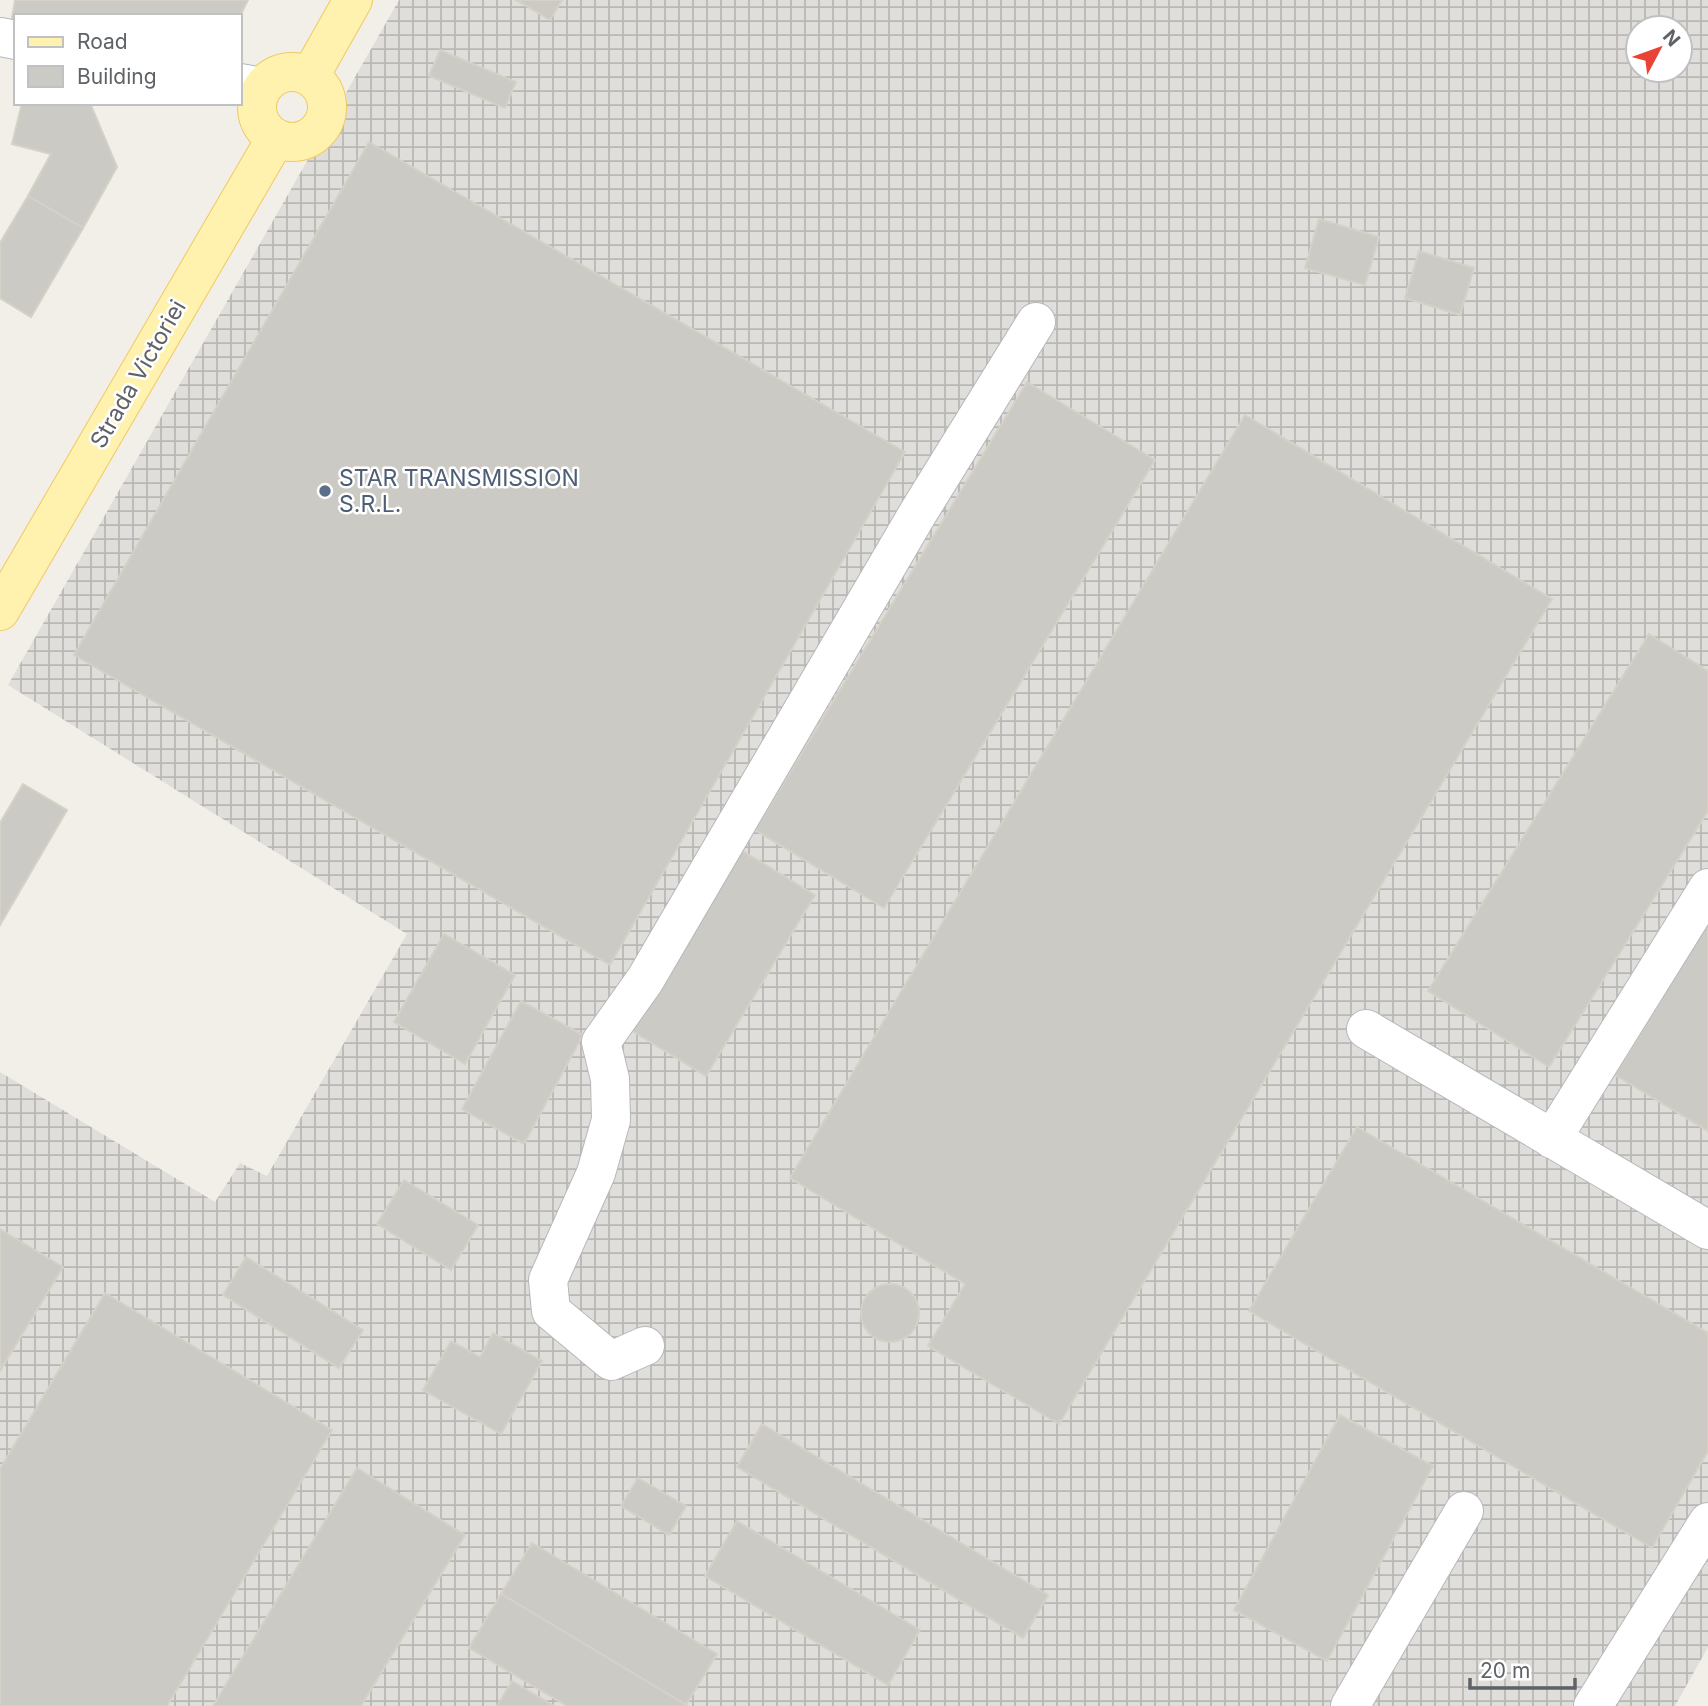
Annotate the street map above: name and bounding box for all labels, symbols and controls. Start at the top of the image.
legend [14,14,242,105]
north arrow [1624,14,1694,84]
text: N [1658,25,1685,51]
text: Road [77,29,128,54]
text: Building [77,64,157,89]
street label: Strada Victoriei [84,295,192,453]
place label: STAR TRANSMISSION S.R.L. [339,464,579,518]
marker: STAR TRANSMISSION S.R.L. [317,483,333,499]
scale bar [1470,1646,1575,1690]
text: 20 m [1480,1658,1530,1683]

